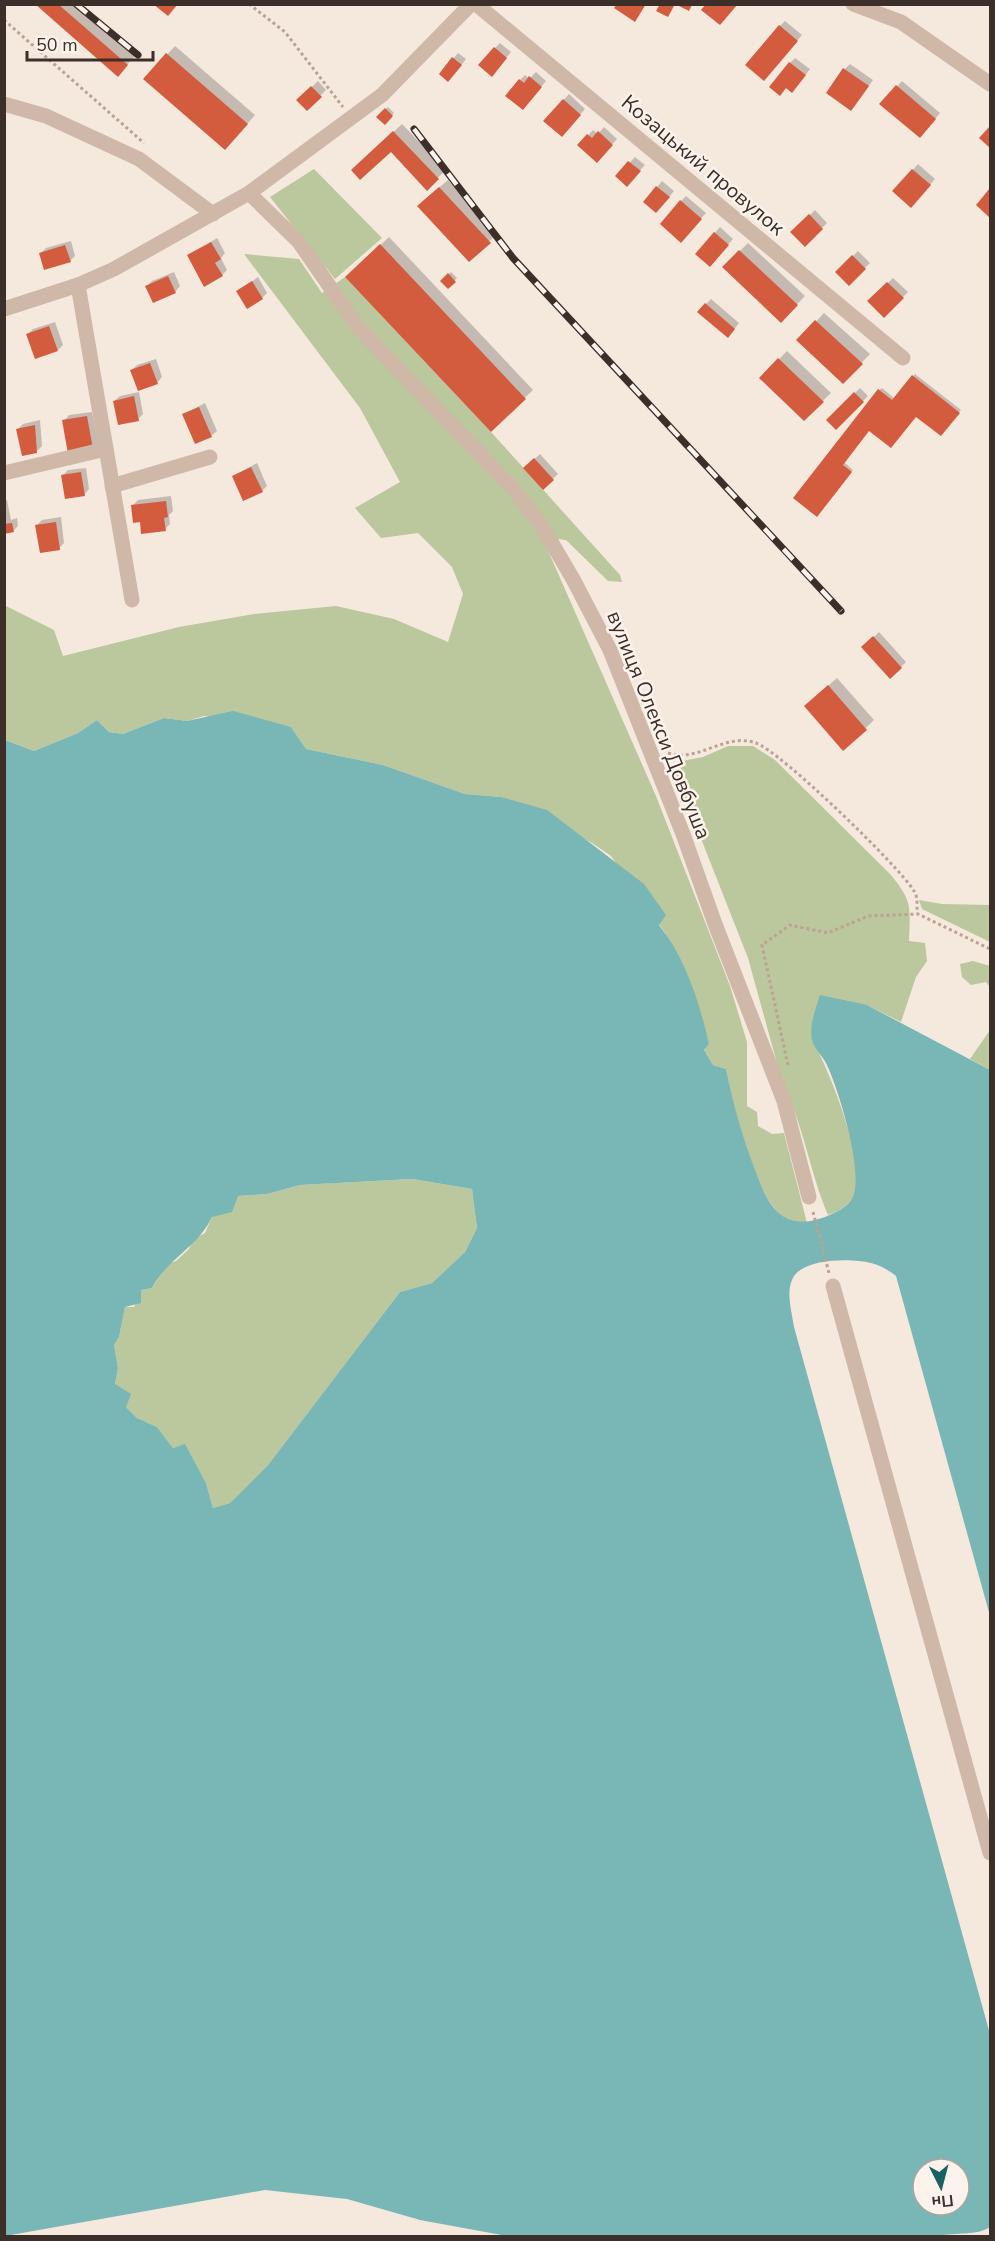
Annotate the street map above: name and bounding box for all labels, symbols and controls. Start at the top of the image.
scale bar [27,24,153,62]
text: 50 m [36,33,78,57]
street label: Козацький провулок [615,88,791,242]
street label: вулиця Олекси Довбуша [600,607,718,843]
north arrow [911,2157,971,2217]
text: Пн [930,2189,955,2213]

